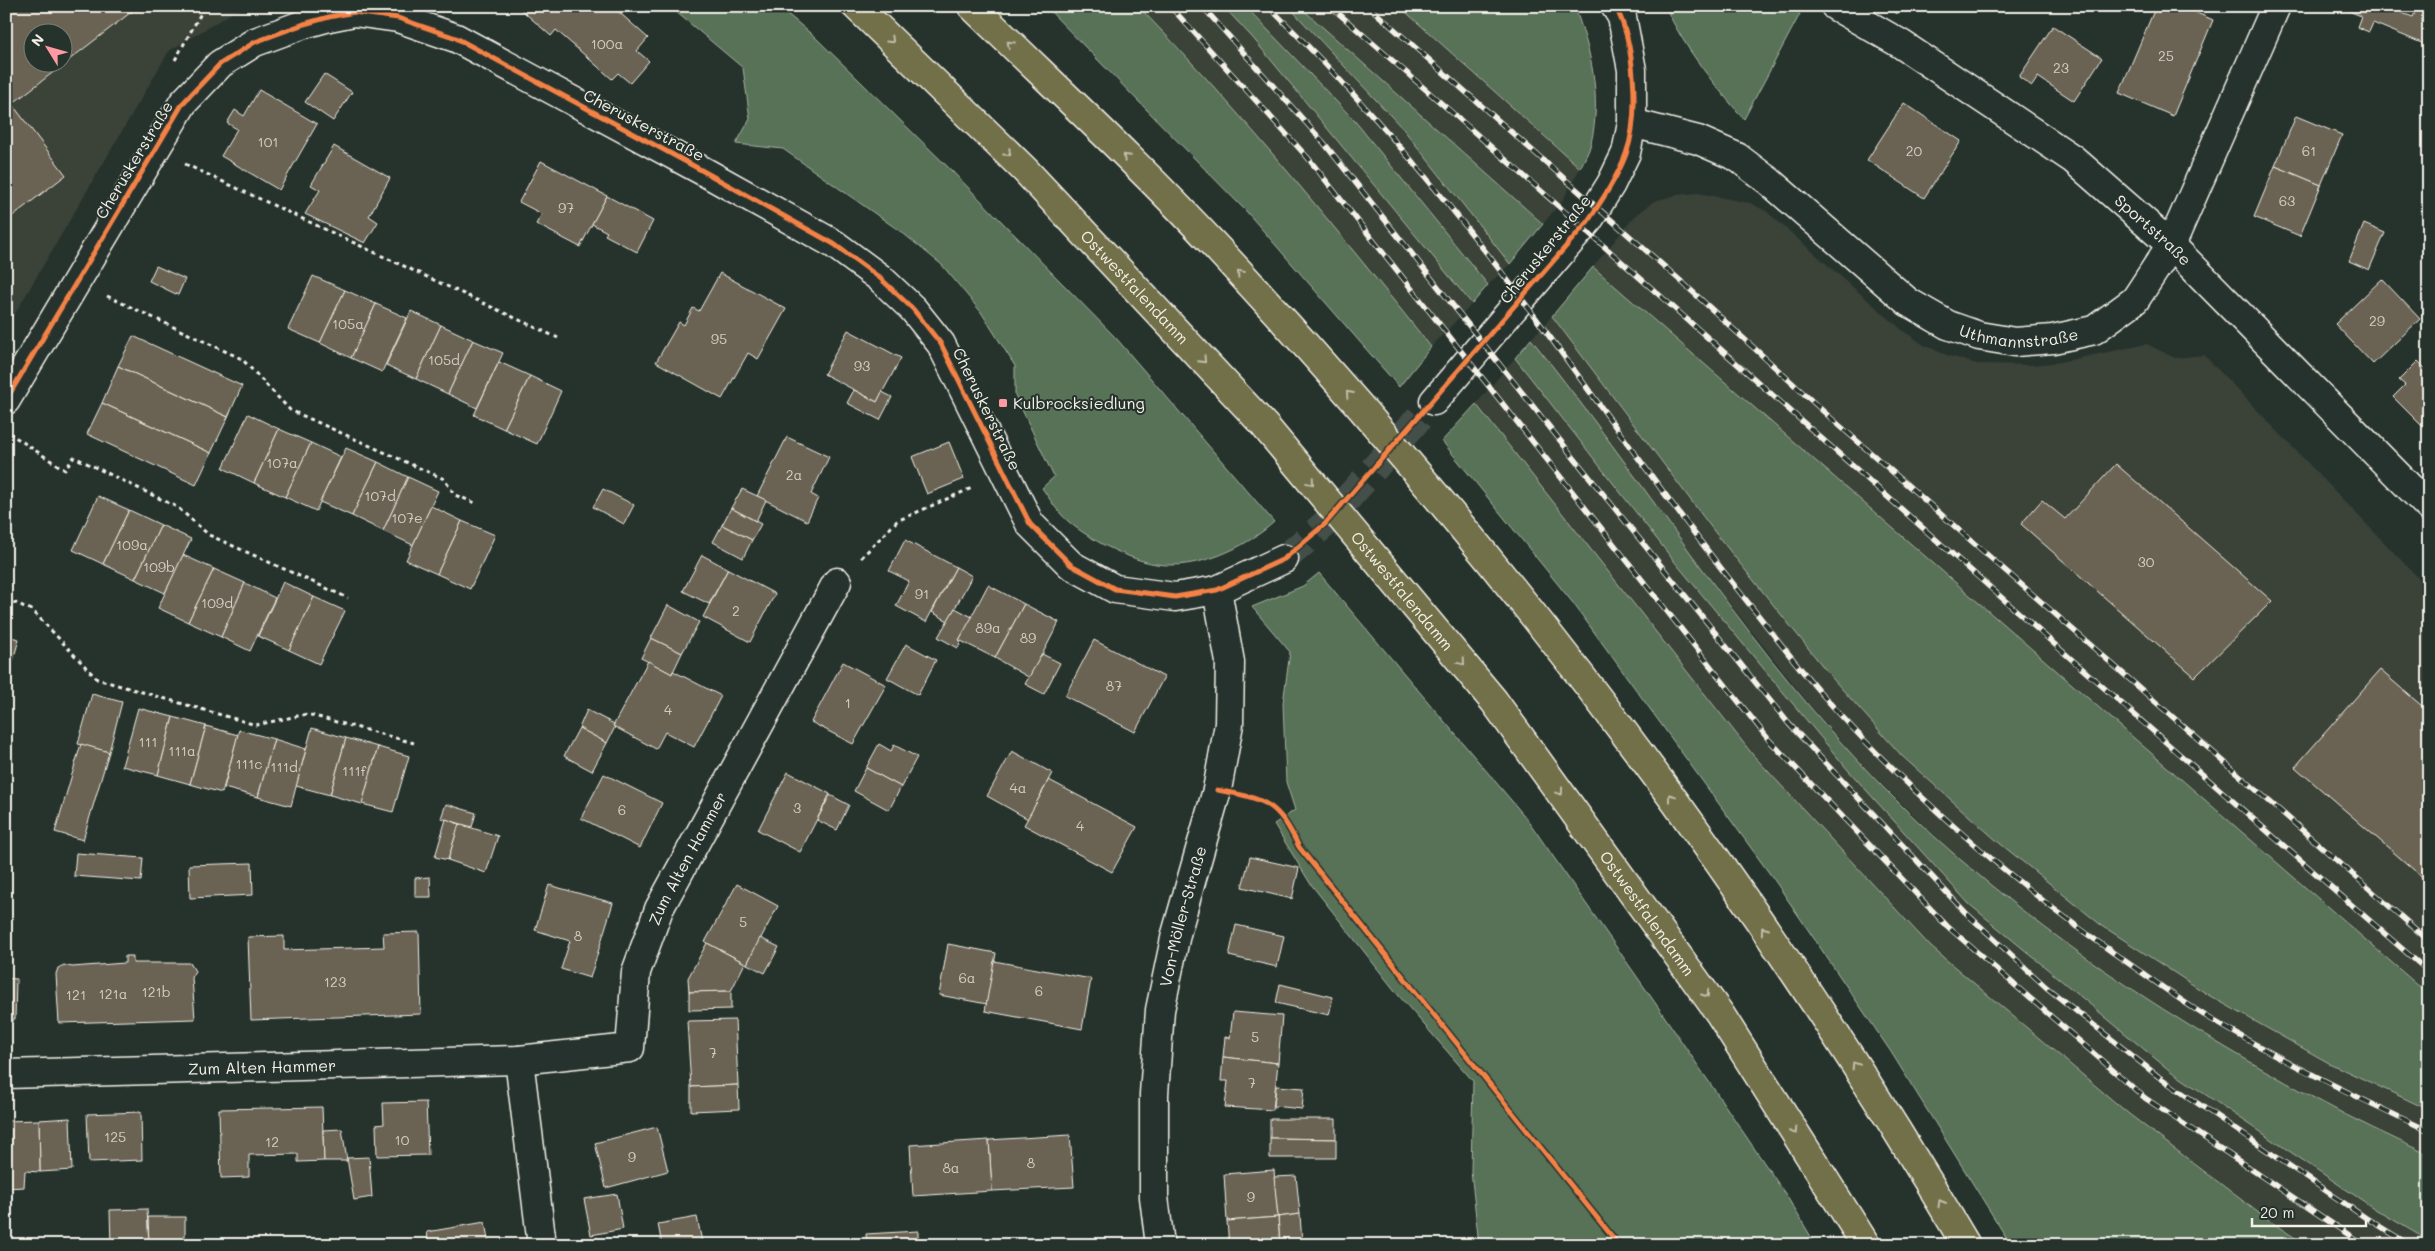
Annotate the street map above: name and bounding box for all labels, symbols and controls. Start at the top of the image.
north arrow [22,22,72,72]
text: N [26,30,48,50]
house number: 100a [591,34,623,53]
one-way arrow [885,34,894,43]
one-way arrow [1007,41,1016,50]
house number: 25 [2158,46,2174,65]
house number: 23 [2053,58,2069,77]
street label: Cheruskerstraße [580,84,708,165]
street label: Cheruskerstraße [90,97,177,223]
house number: 101 [257,132,279,151]
house number: 20 [1906,141,1923,160]
house number: 61 [2302,141,2316,160]
one-way arrow [1002,147,1011,156]
one-way arrow [1123,154,1132,163]
street label: Sportstraße [2111,189,2196,270]
street label: Cheruskerstraße [1494,190,1595,307]
house number: 63 [2279,191,2295,210]
house number: 97 [558,198,574,217]
street label: Ostwestfalendamm [1076,225,1194,348]
one-way arrow [1237,270,1246,279]
house number: 29 [2369,311,2385,330]
house number: 105a [332,314,364,333]
street label: Uthmannstraße [1957,319,2080,352]
house number: 95 [711,329,727,348]
street label: Cheruskerstraße [949,344,1026,474]
house number: 105d [428,350,460,369]
one-way arrow [1197,355,1206,364]
house number: 93 [854,356,870,375]
one-way arrow [1346,391,1355,400]
place label: Kulbrocksiedlung [1013,392,1145,413]
marker: Kulbrocksiedlung [997,397,1009,409]
house number: 107a [266,453,298,472]
house number: 2a [786,465,802,484]
one-way arrow [1305,476,1314,485]
house number: 107d [364,486,396,505]
house number: 107e [391,508,423,527]
street label: Ostwestfalendamm [1347,527,1459,655]
house number: 109a [116,535,148,554]
house number: 30 [2138,552,2155,571]
house number: 109b [143,557,175,576]
house number: 91 [915,584,929,603]
house number: 109d [201,593,233,612]
house number: 2 [732,601,740,620]
house number: 89a [975,618,1001,637]
house number: 89 [1020,628,1036,647]
one-way arrow [1456,657,1465,666]
house number: 87 [1106,676,1122,695]
house number: 1 [845,693,851,712]
house number: 4 [664,700,673,719]
house number: 111 [139,732,157,751]
house number: 111a [168,741,196,760]
house number: 111c [235,754,263,773]
house number: 111d [270,757,298,776]
house number: 111f [342,761,367,780]
house number: 4a [1010,778,1026,797]
one-way arrow [1554,786,1563,796]
street label: Zum Alten Hammer [643,788,731,928]
one-way arrow [1668,793,1677,803]
house number: 3 [793,798,801,817]
house number: 6 [618,800,626,819]
house number: 4 [1076,816,1085,835]
street label: Von-Möller-Straße [1154,843,1211,988]
street label: Ostwestfalendamm [1595,846,1700,980]
house number: 5 [739,912,747,931]
house number: 8 [574,926,582,945]
one-way arrow [1761,926,1770,936]
house number: 6a [958,968,976,987]
house number: 123 [324,972,346,991]
house number: 6 [1035,981,1043,1000]
house number: 121b [141,982,171,1001]
house number: 121a [98,984,128,1003]
house number: 121 [66,985,86,1004]
one-way arrow [1700,989,1710,998]
house number: 5 [1251,1027,1259,1046]
house number: 7 [709,1043,717,1062]
street label: Zum Alten Hammer [187,1054,336,1079]
one-way arrow [1851,1062,1861,1071]
house number: 7 [1248,1073,1256,1092]
one-way arrow [1788,1126,1798,1135]
house number: 125 [104,1127,126,1146]
house number: 10 [395,1130,410,1149]
house number: 12 [265,1132,279,1151]
house number: 9 [628,1147,636,1166]
house number: 8 [1027,1153,1035,1172]
house number: 8a [942,1158,960,1177]
house number: 9 [1247,1187,1255,1206]
scale bar [2252,1196,2366,1228]
one-way arrow [1938,1199,1948,1208]
text: 20 m [2260,1202,2294,1222]

